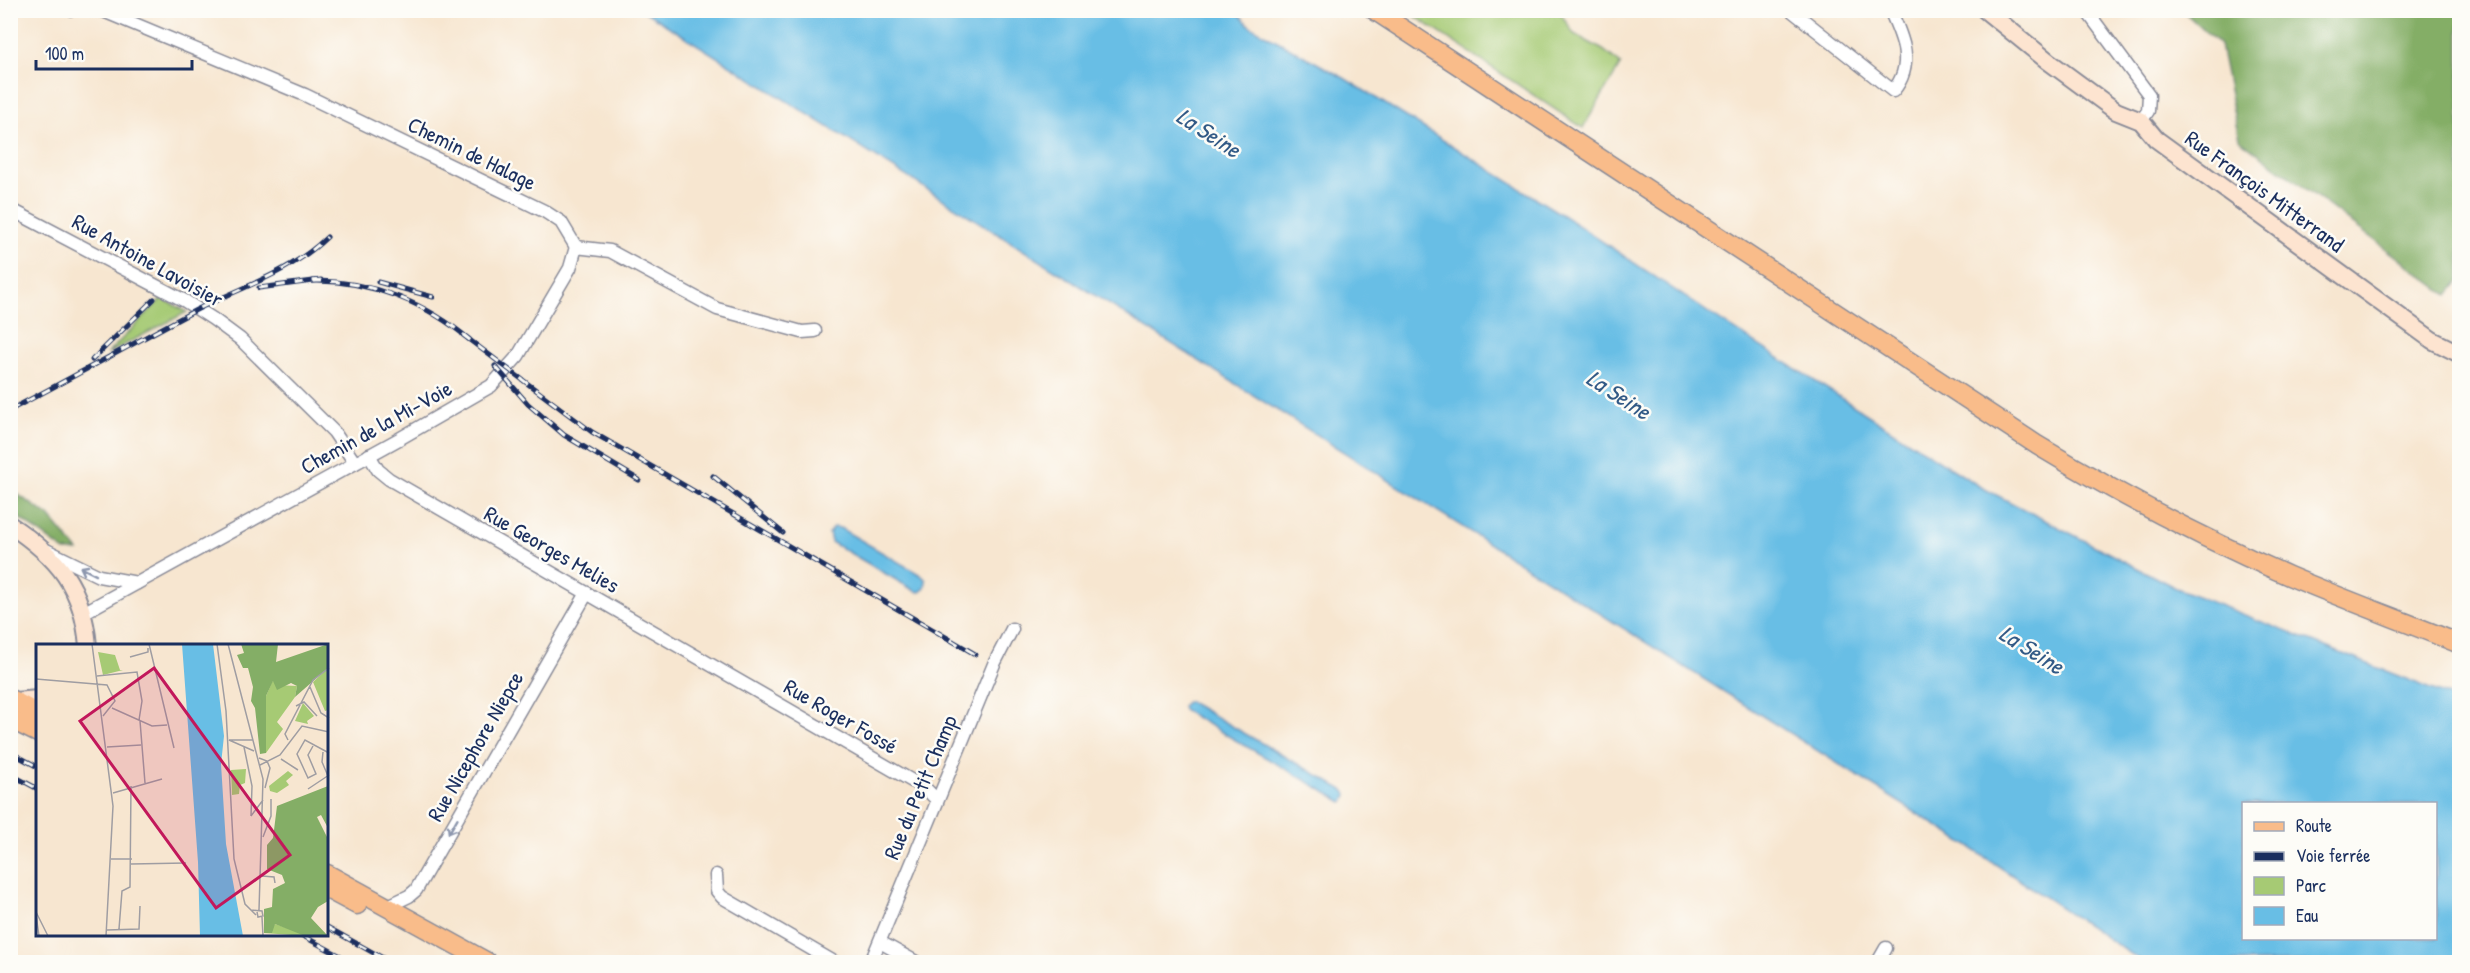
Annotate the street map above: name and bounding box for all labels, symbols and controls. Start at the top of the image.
scale bar [36,33,192,71]
text: 100 m [45,41,84,66]
water label: La Seine [1171,99,1248,165]
street label: Chemin de Halage [403,109,541,197]
street label: Rue François Mitterrand [2179,123,2351,259]
street label: Rue Antoine Lavoisier [67,206,229,314]
water label: La Seine [1581,361,1658,427]
street label: Chemin de la Mi-Voie [295,373,457,481]
street label: Rue Georges Melies [479,498,625,600]
one-way arrow [80,565,98,576]
water label: La Seine [1994,617,2071,682]
inset map [36,644,328,937]
street label: Rue Nicephore Niepce [420,665,530,826]
street label: Rue Roger Fossé [779,671,903,761]
street label: Rue du Petit Champ [876,710,964,864]
legend [2242,802,2437,940]
text: Route [2296,813,2332,838]
one-way arrow [447,817,459,834]
text: Voie ferrée [2296,843,2371,868]
text: Parc [2296,873,2326,898]
text: Eau [2296,903,2318,928]

